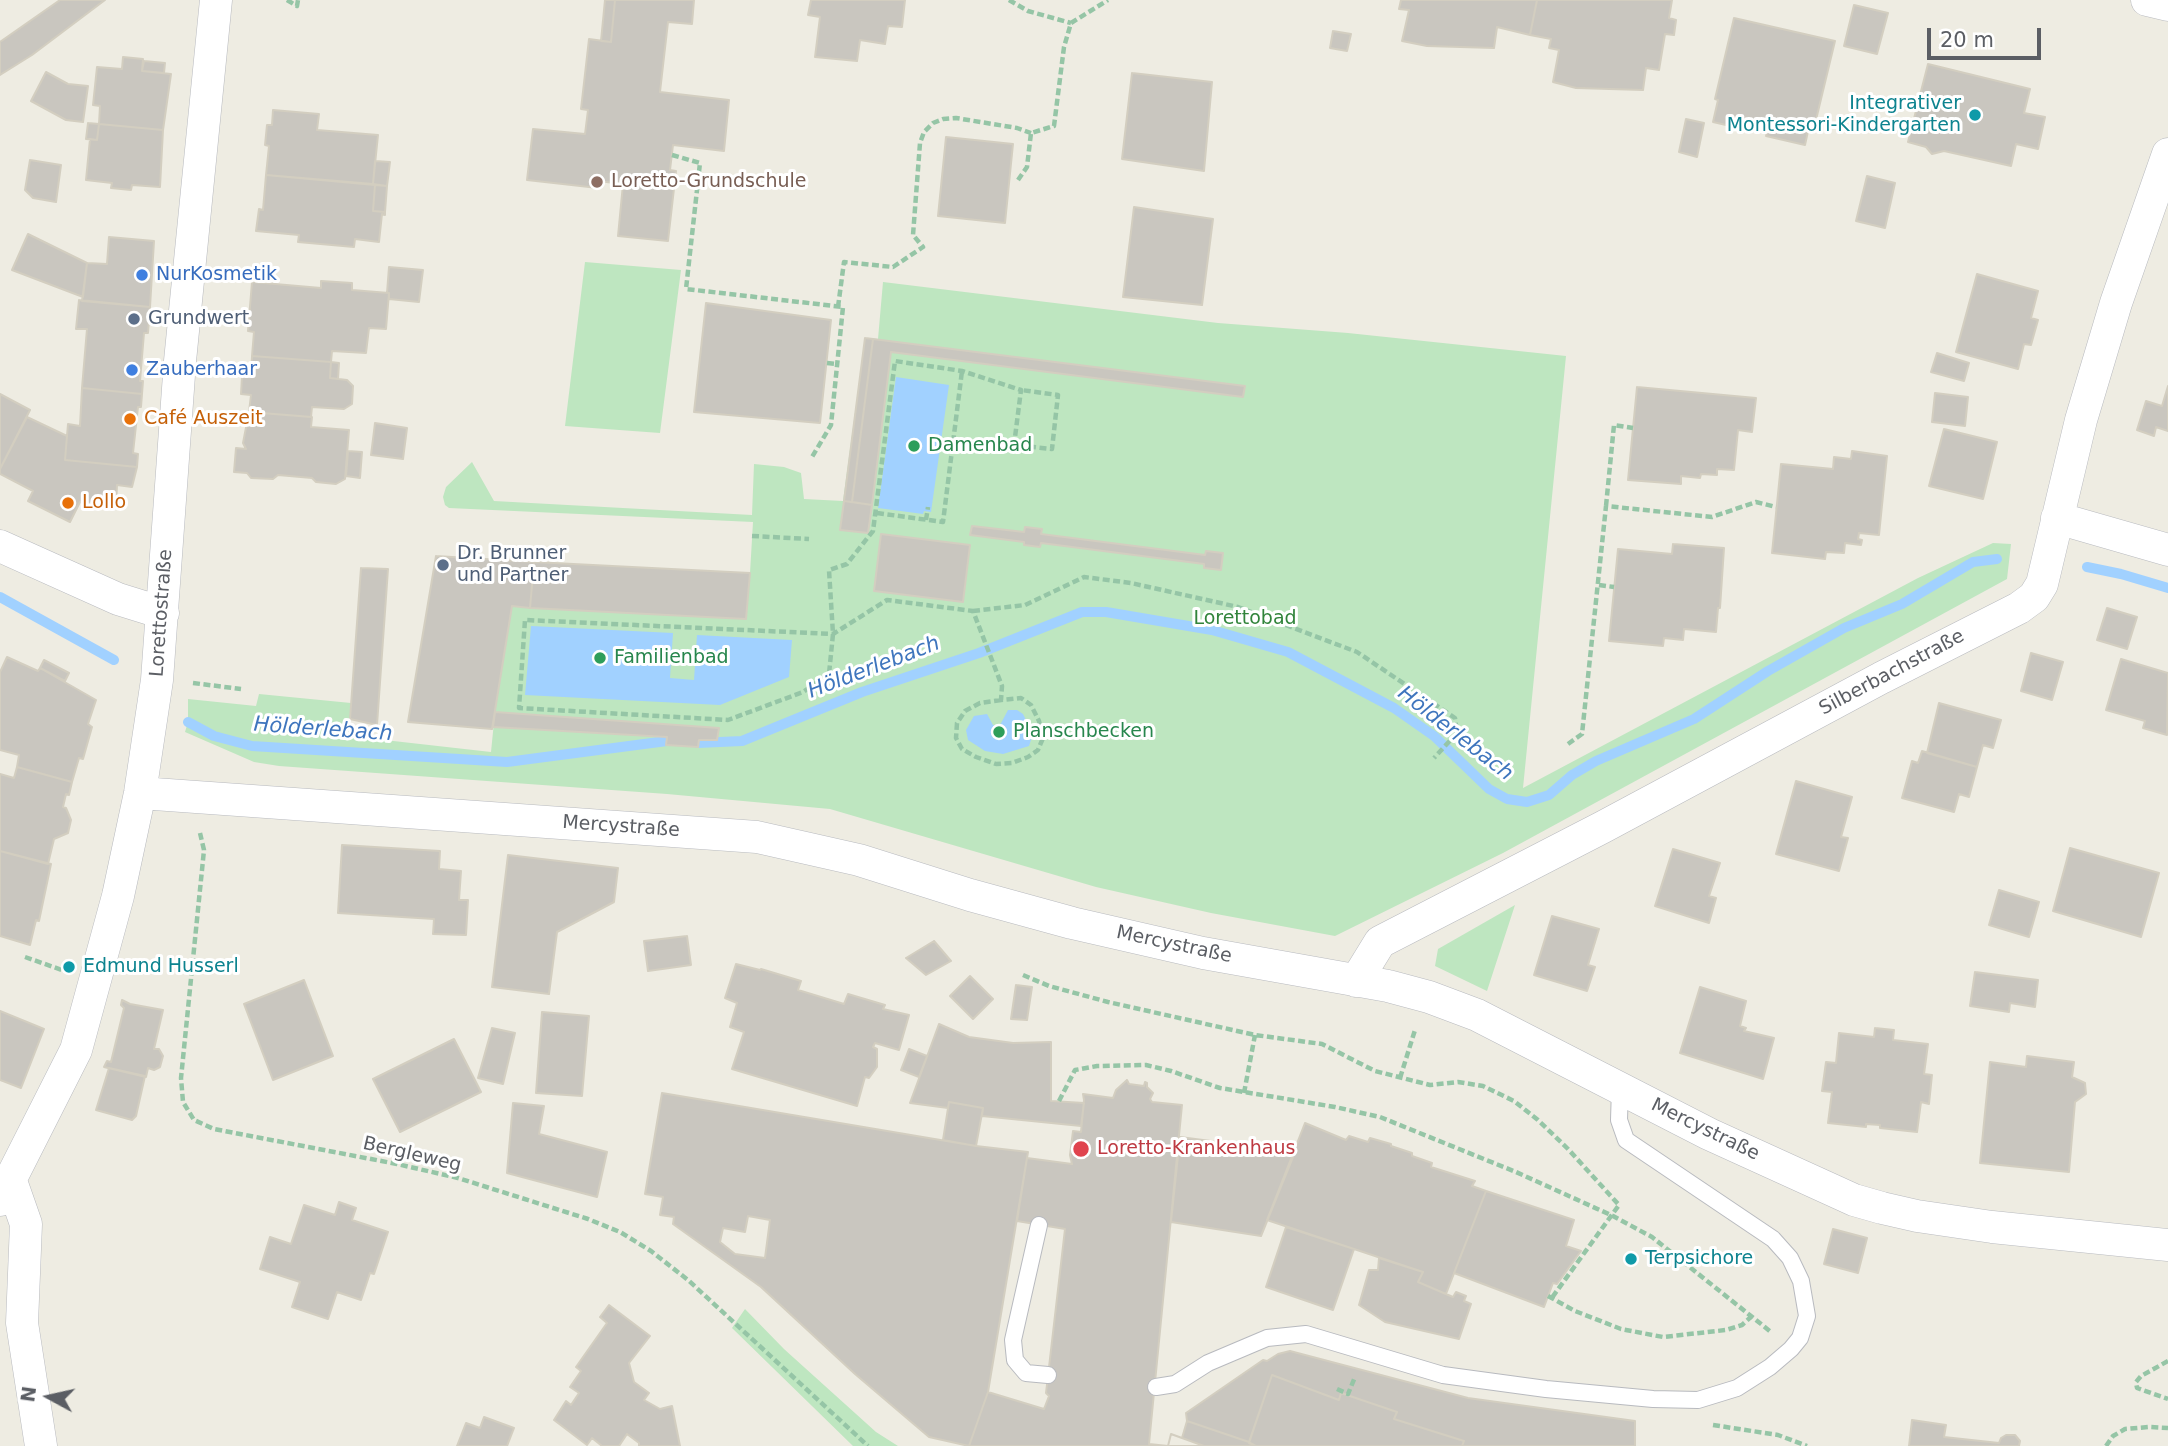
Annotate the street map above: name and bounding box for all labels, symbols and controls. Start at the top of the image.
scale bar [1930,14,2044,58]
text: 20 m [1940,28,1994,52]
place label: Integrativer Montessori-Kindergarten [1727,93,1961,137]
marker: Integrativer Montessori-Kindergarten [1967,107,1983,123]
place label: Loretto-Grundschule [611,171,806,193]
marker: Loretto-Grundschule [589,174,605,190]
place label: NurKosmetik [156,264,277,286]
marker: NurKosmetik [134,267,150,283]
place label: Grundwert [148,308,249,330]
marker: Grundwert [126,311,142,327]
place label: Zauberhaar [146,359,257,381]
marker: Zauberhaar [124,362,140,378]
place label: Café Auszeit [144,408,263,430]
marker: Café Auszeit [122,411,138,427]
place label: Damenbad [928,435,1032,457]
marker: Damenbad [906,438,922,454]
place label: Lollo [82,492,126,514]
marker: Lollo [60,495,76,511]
place label: Dr. Brunner und Partner [457,543,568,587]
street label: Lorettostraße [146,548,178,678]
marker: Dr. Brunner und Partner [435,557,451,573]
park label: Lorettobad [1193,608,1297,630]
street label: Silberbachstraße [1816,625,1968,721]
water label: Hölderlebach [805,631,943,705]
place label: Familienbad [614,647,729,669]
marker: Familienbad [592,650,608,666]
water label: Hölderlebach [1392,681,1518,787]
water label: Hölderlebach [253,713,393,747]
place label: Planschbecken [1013,721,1154,743]
marker: Planschbecken [991,724,1007,740]
street label: Mercystraße [562,812,680,842]
street label: Mercystraße [1114,922,1234,968]
place label: Edmund Husserl [83,956,239,978]
marker: Edmund Husserl [61,959,77,975]
street label: Mercystraße [1647,1094,1763,1166]
street label: Bergleweg [360,1133,464,1177]
place label: Loretto-Krankenhaus [1097,1138,1295,1160]
marker: Loretto-Krankenhaus [1071,1139,1091,1159]
place label: Terpsichore [1645,1248,1753,1270]
marker: Terpsichore [1623,1251,1639,1267]
north arrow [14,1362,84,1432]
text: N [16,1385,40,1403]

